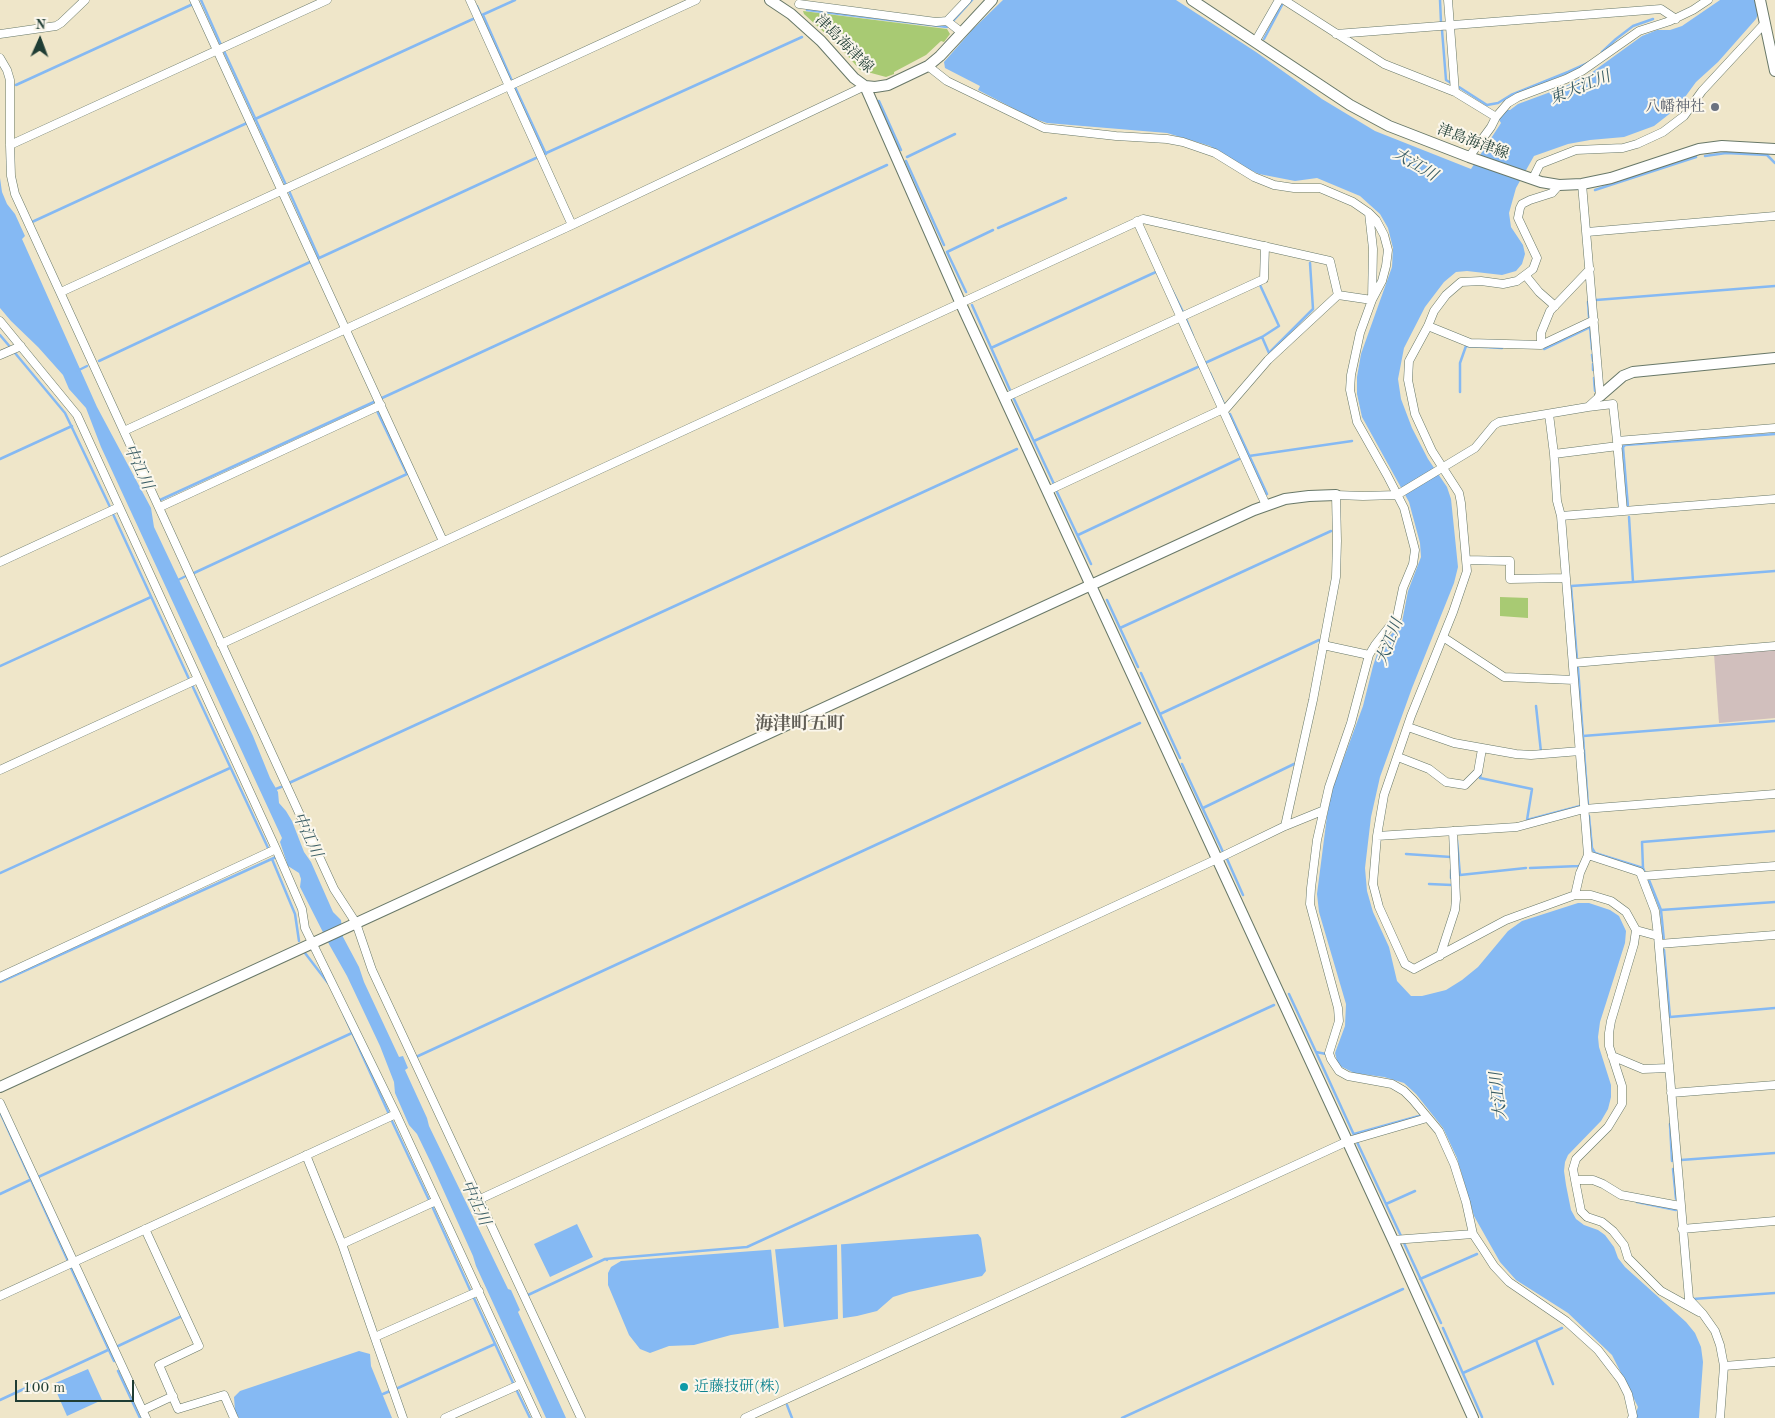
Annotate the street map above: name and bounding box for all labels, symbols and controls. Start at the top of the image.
street label: 津島海津線 [811,11,877,77]
north arrow [15,15,65,65]
text: N [35,18,46,32]
water label: 東大江川 [1547,67,1613,109]
place label: 八幡神社 [1645,98,1705,116]
marker: 八幡神社 [1709,101,1721,113]
street label: 津島海津線 [1435,121,1511,163]
water label: 大江川 [1389,144,1441,186]
water label: 中江川 [119,441,157,493]
water label: 大江川 [1372,616,1408,668]
district label: 海津町五町 [755,713,845,735]
water label: 中江川 [288,809,326,861]
water label: 大江川 [1487,1071,1511,1121]
water label: 中江川 [456,1177,494,1229]
scale bar [18,1370,136,1402]
place label: 近藤技研(株) [694,1378,780,1396]
text: 100 m [23,1381,65,1396]
marker: 近藤技研(株) [678,1381,690,1393]

